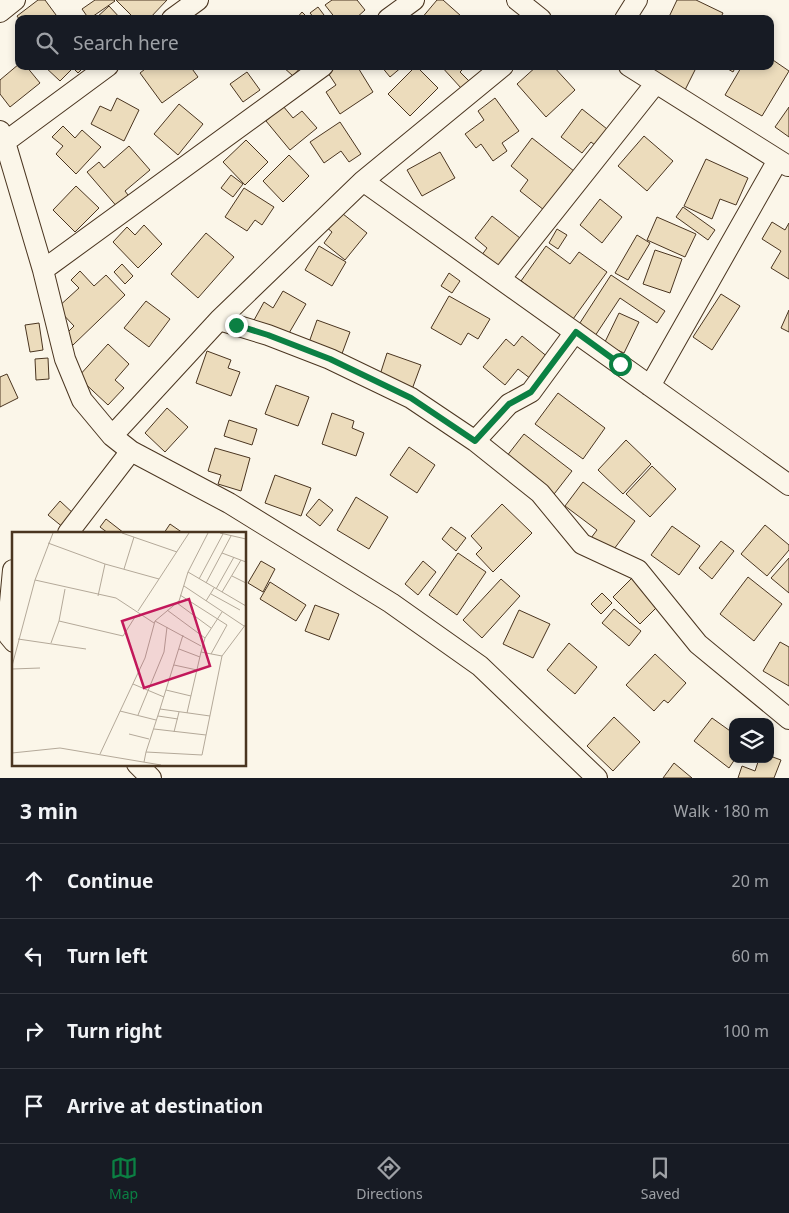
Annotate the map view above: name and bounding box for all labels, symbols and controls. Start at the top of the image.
search box [15,15,774,70]
icon: search [33,29,61,57]
text: Search here [73,30,179,56]
route end [225,314,248,337]
route start [609,353,632,376]
inset map [12,532,246,766]
map controls [729,718,774,763]
button: layers [729,718,774,763]
text: 3 min [20,797,78,825]
text: Walk · 180 m [674,800,769,822]
icon: ahead [20,867,48,895]
text: Continue [67,868,153,894]
text: 20 m [732,870,769,892]
icon: left [20,942,48,970]
text: Turn left [67,943,148,969]
text: 60 m [732,945,769,967]
icon: right [20,1017,48,1045]
text: Turn right [67,1018,162,1044]
text: 100 m [722,1020,769,1042]
icon: arrive [20,1092,48,1120]
text: Arrive at destination [67,1093,263,1119]
tab: Map [109,1154,138,1203]
tab: Directions [356,1154,423,1203]
tab: Saved [641,1154,680,1203]

